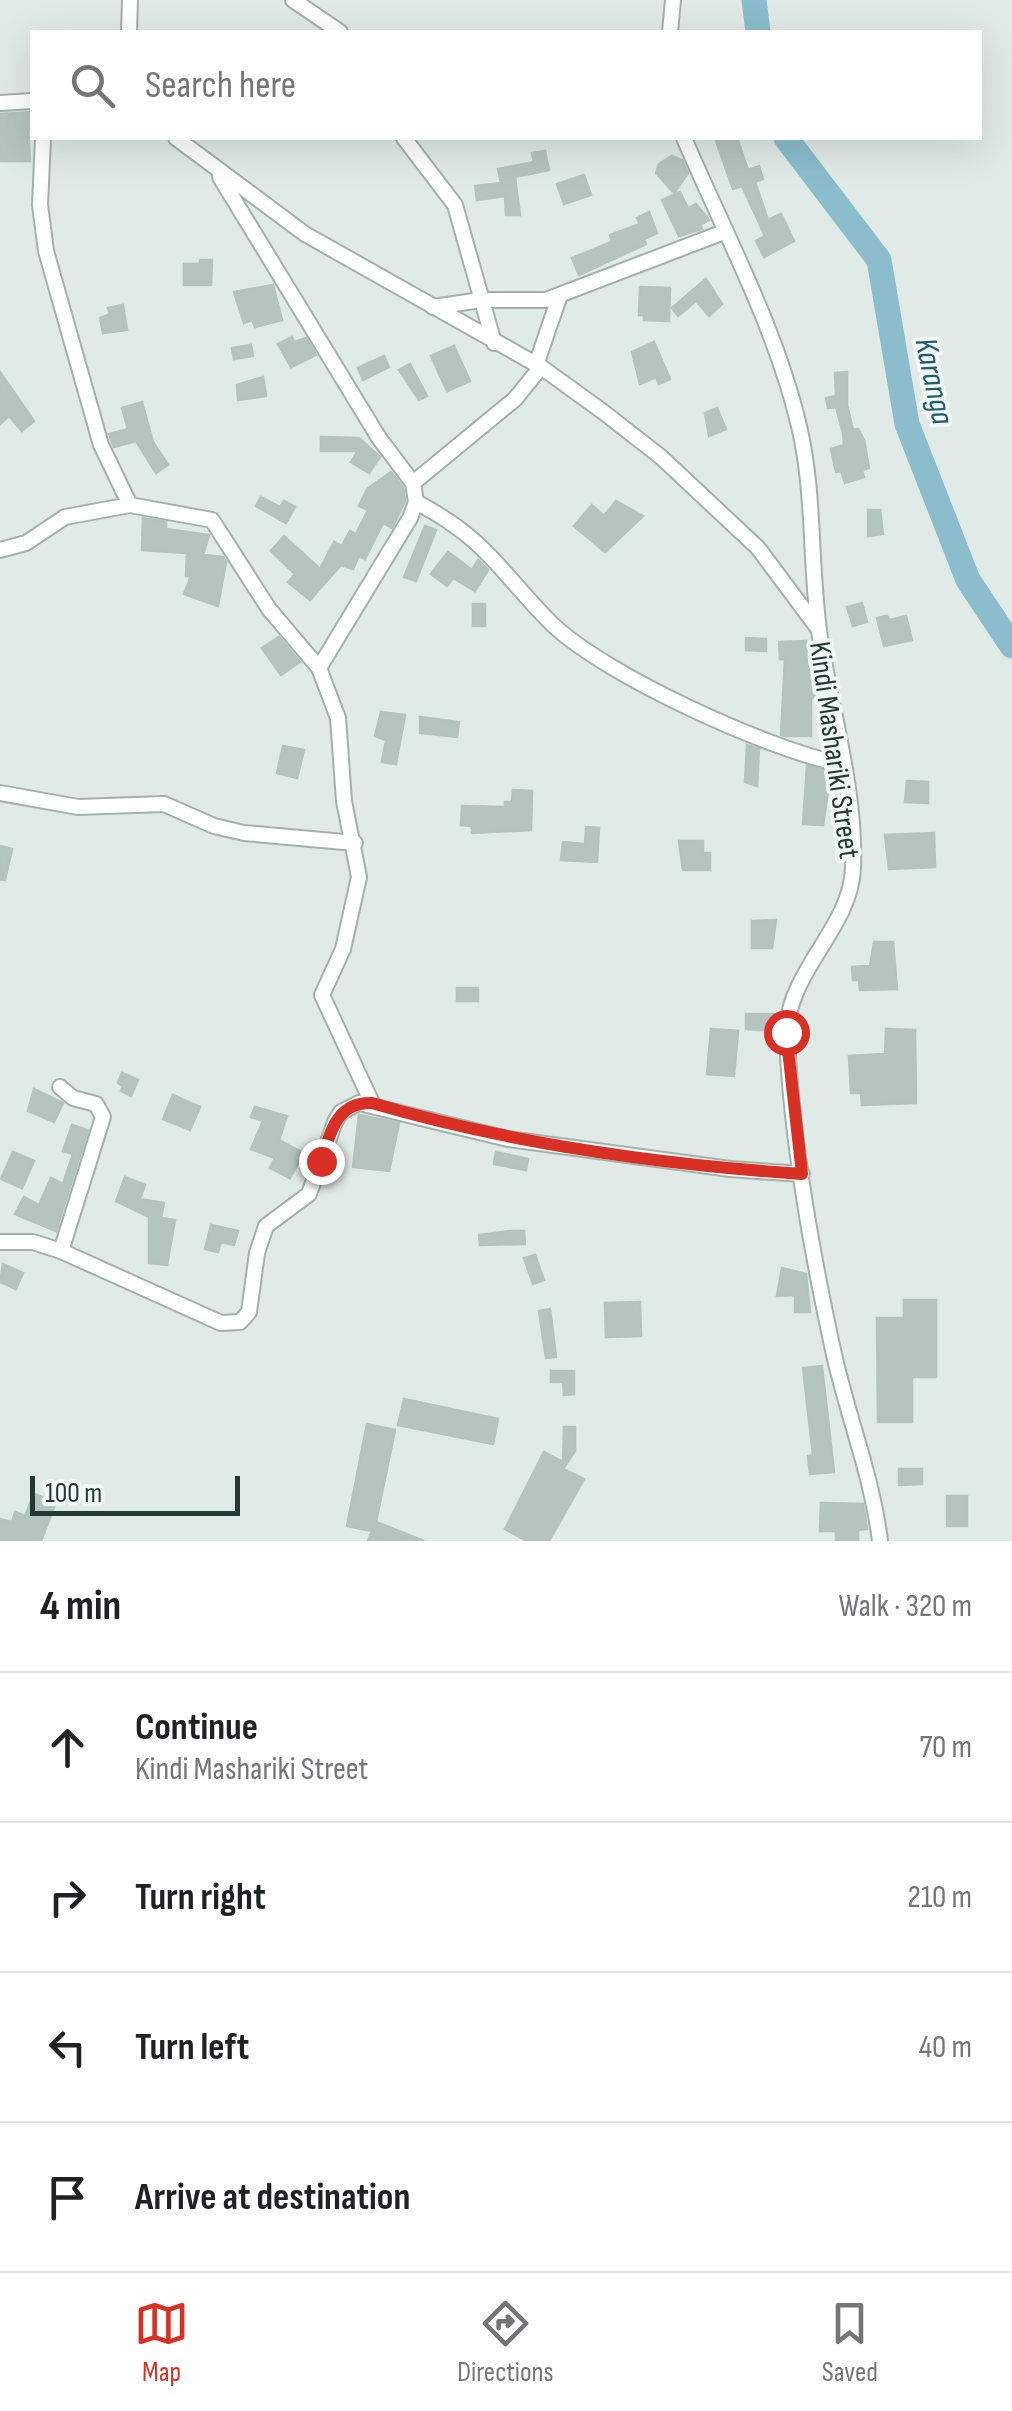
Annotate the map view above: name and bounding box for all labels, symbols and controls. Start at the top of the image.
search box [30,30,982,140]
icon: search [65,58,120,113]
text: Search here [145,63,296,108]
water label: Karanga [905,335,962,428]
street label: Kindi Mashariki Street [801,639,867,861]
route start [764,1010,810,1056]
route end [299,1139,345,1185]
scale bar [30,1471,240,1516]
text: 100 m [45,1477,102,1510]
text: 4 min [40,1581,121,1632]
text: Walk · 320 m [838,1587,972,1626]
text: Continue [135,1705,258,1750]
icon: ahead [40,1720,95,1775]
text: 70 m [919,1728,972,1767]
text: Kindi Mashariki Street [135,1750,368,1789]
icon: right [40,1870,95,1925]
text: Turn right [135,1875,266,1920]
text: 210 m [908,1878,972,1917]
icon: left [40,2020,95,2075]
text: Turn left [135,2025,249,2070]
text: 40 m [919,2028,972,2067]
icon: arrive [40,2170,95,2225]
text: Arrive at destination [135,2175,410,2220]
tab: Map [134,2296,189,2389]
tab: Directions [457,2296,554,2389]
tab: Saved [822,2296,878,2389]

